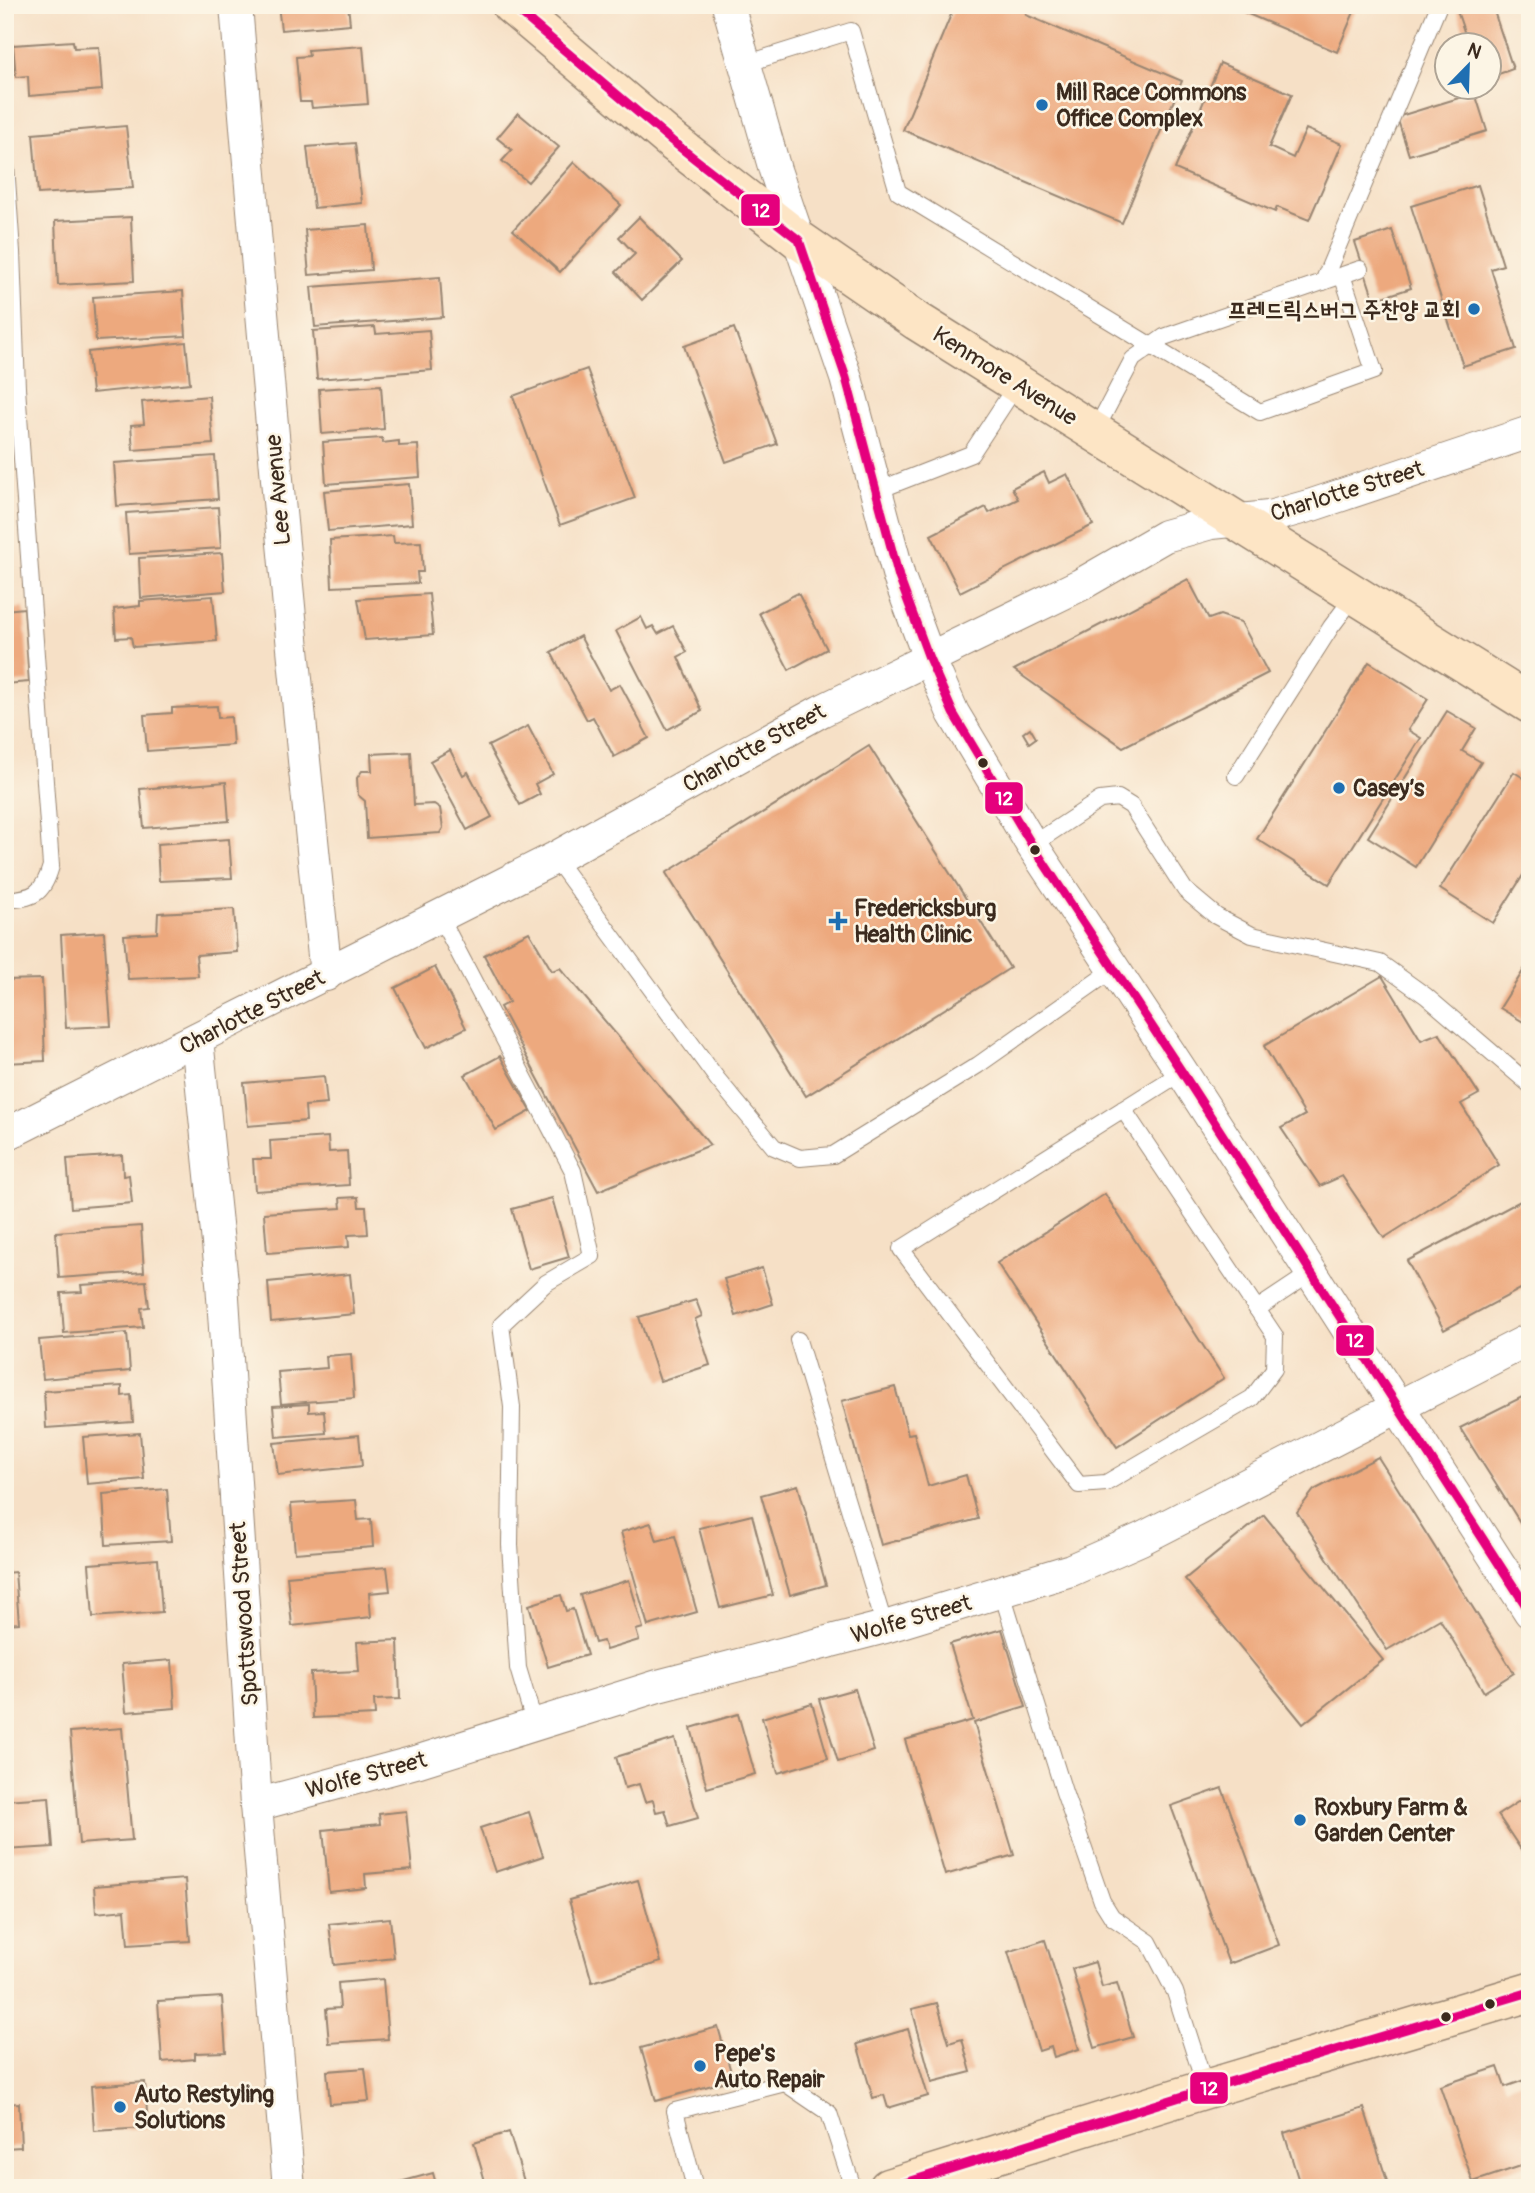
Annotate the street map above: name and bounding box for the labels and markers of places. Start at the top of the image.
place label: Mill Race Commons Office Complex [1056,78,1247,133]
marker: Mill Race Commons Office Complex [1034,97,1050,113]
place label: 프레드릭스버그 주찬양 교회 [1228,295,1460,324]
marker: 프레드릭스버그 주찬양 교회 [1466,301,1482,317]
unlabelled marker [976,756,990,770]
place label: Casey’s [1353,774,1425,803]
marker: Casey’s [1331,780,1347,796]
unlabelled marker [1028,843,1042,857]
place label: Fredericksburg Health Clinic [854,894,997,949]
marker: Fredericksburg Health Clinic [828,911,848,931]
place label: Roxbury Farm & Garden Center [1314,1793,1468,1848]
marker: Roxbury Farm & Garden Center [1292,1812,1308,1828]
unlabelled marker [1483,1997,1497,2011]
unlabelled marker [1439,2010,1453,2024]
place label: Pepe's Auto Repair [714,2039,825,2094]
marker: Pepe's Auto Repair [692,2058,708,2074]
place label: Auto Restyling Solutions [134,2080,275,2135]
marker: Auto Restyling Solutions [112,2099,128,2115]

